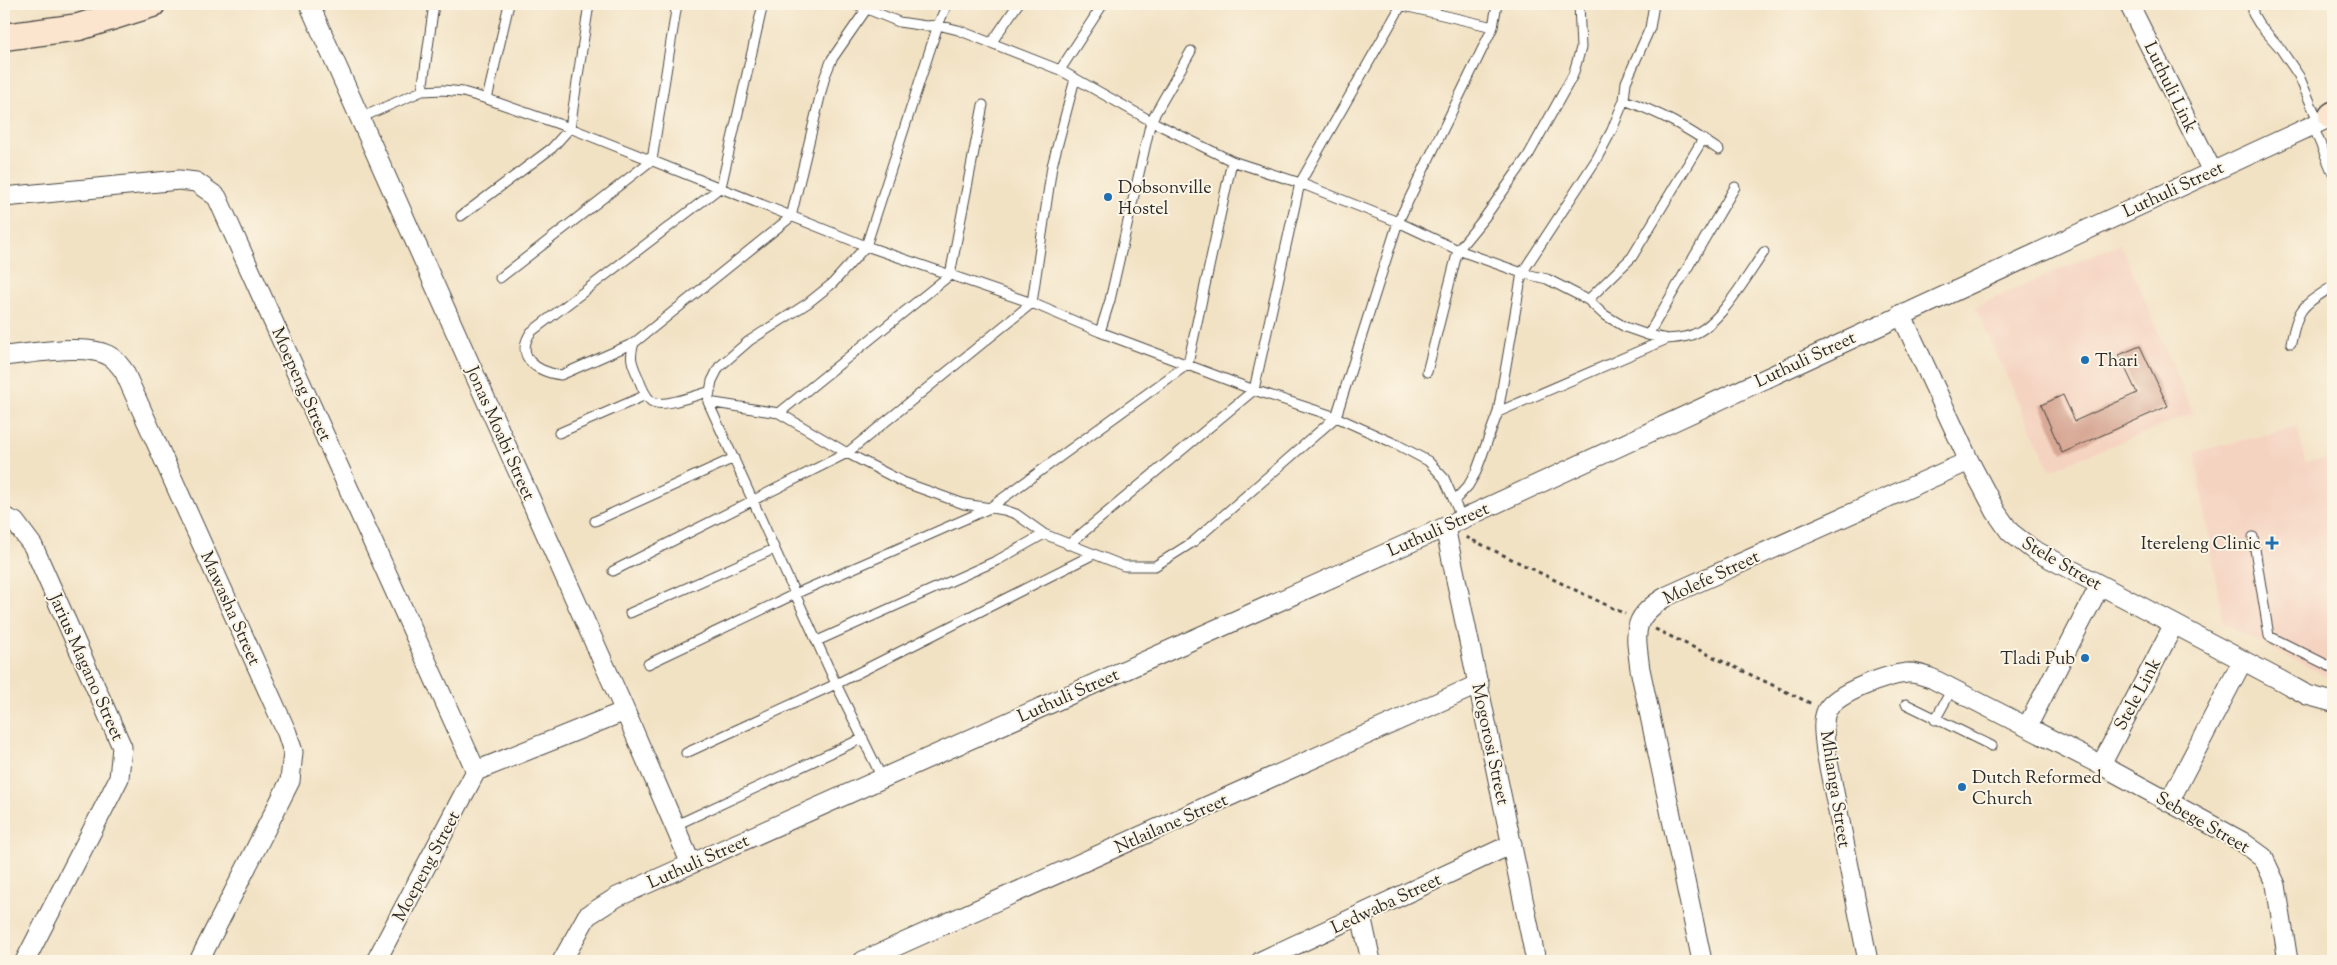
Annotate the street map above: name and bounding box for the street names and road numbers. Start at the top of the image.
street label: Luthuli Link [2136,38,2203,138]
street label: Luthuli Street [2119,156,2229,226]
street label: Moepeng Street [263,324,337,446]
street label: Luthuli Street [1751,326,1861,396]
street label: Jonas Moabi Street [458,362,540,505]
street label: Luthuli Street [1384,497,1494,565]
street label: Stele Street [2016,531,2106,598]
street label: Molefe Street [1659,545,1764,613]
street label: Mawasha Street [192,548,266,670]
street label: Jarius Magano Street [41,589,129,746]
street label: Stele Link [2109,654,2169,736]
street label: Luthuli Street [1014,663,1124,731]
street label: Mogorosi Street [1463,681,1515,808]
street label: Mhlanga Street [1812,729,1856,850]
street label: Sebege Street [2150,786,2254,861]
street label: Ntlailane Street [1111,788,1233,861]
street label: Moepeng Street [388,807,468,927]
street label: Luthuli Street [644,829,754,897]
street label: Ledwaba Street [1327,868,1446,942]

